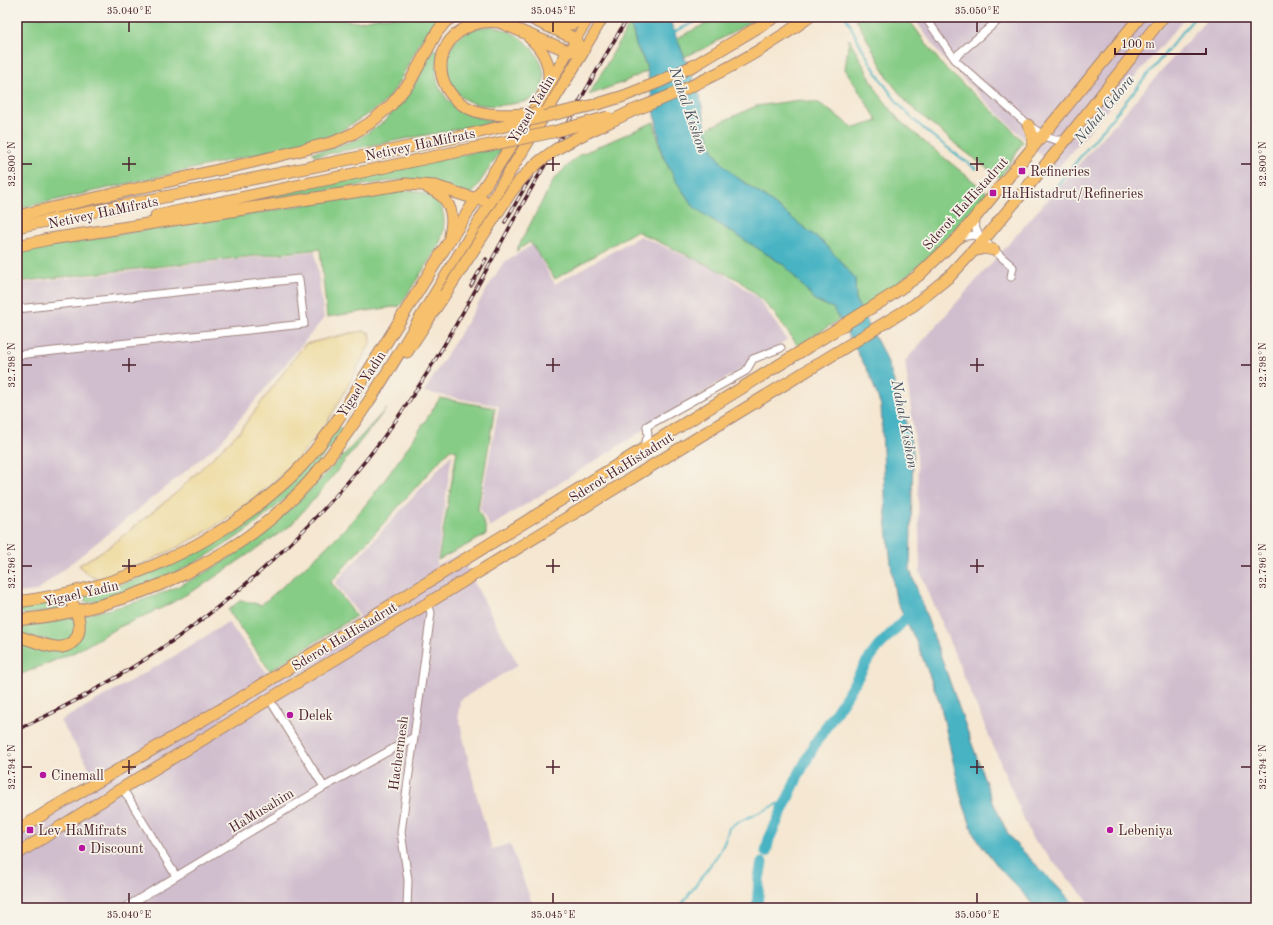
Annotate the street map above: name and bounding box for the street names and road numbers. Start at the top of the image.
street label: Yigael Yadin [506,73,558,146]
street label: Netivey HaMifrats [364,126,477,163]
street label: Sderot HaHistadrut [920,154,1011,253]
street label: Netivey HaMifrats [47,194,160,231]
street label: Yigael Yadin [335,348,389,420]
street label: Sderot HaHistadrut [567,430,676,506]
street label: Yigael Yadin [42,578,121,609]
street label: Sderot HaHistadrut [289,600,400,674]
street label: Hachermesh [387,715,411,791]
street label: HaMusahim [227,786,296,836]

